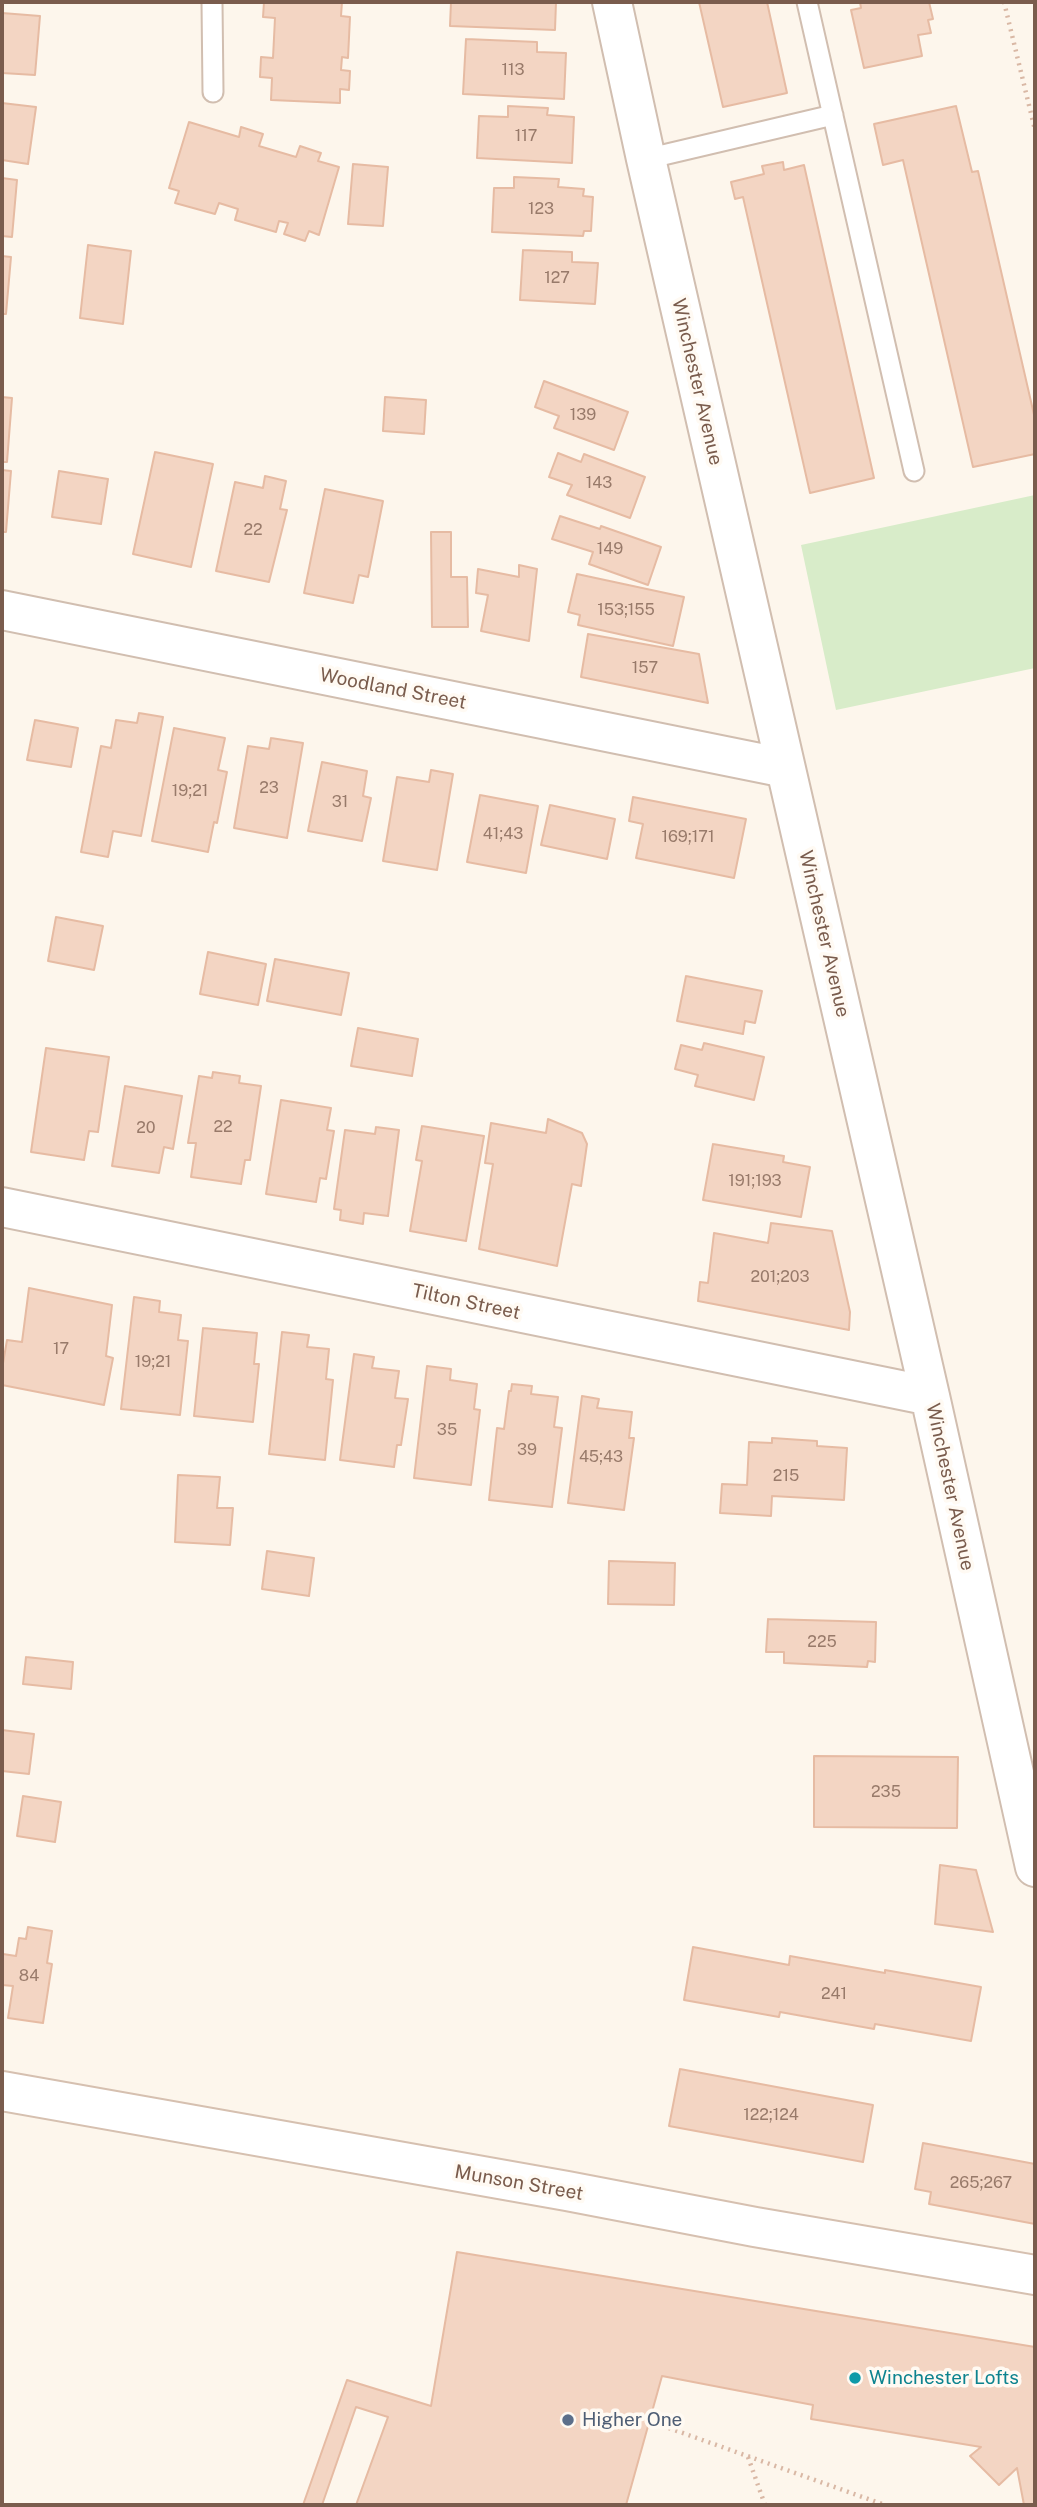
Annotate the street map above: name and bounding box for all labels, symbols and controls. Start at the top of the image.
house number: 113 [501,60,525,80]
house number: 117 [515,126,537,146]
house number: 123 [528,199,554,219]
house number: 127 [544,268,570,288]
street label: Winchester Avenue [667,296,727,468]
house number: 139 [570,405,596,425]
house number: 143 [586,473,612,493]
house number: 22 [243,520,263,540]
house number: 149 [597,539,623,559]
house number: 153;155 [597,600,655,620]
house number: 157 [632,658,658,678]
street label: Woodland Street [318,664,468,714]
house number: 23 [259,778,279,798]
house number: 19;21 [172,781,208,801]
house number: 31 [332,792,348,812]
house number: 41;43 [483,824,523,844]
house number: 169;171 [661,827,715,847]
street label: Winchester Avenue [794,848,854,1020]
house number: 22 [213,1117,233,1137]
house number: 20 [136,1118,156,1138]
house number: 191;193 [728,1171,782,1191]
house number: 201;203 [751,1267,809,1287]
street label: Tilton Street [410,1279,522,1325]
house number: 17 [53,1339,69,1359]
house number: 19;21 [135,1352,171,1372]
street label: Winchester Avenue [921,1401,979,1573]
house number: 35 [437,1420,457,1440]
house number: 39 [517,1440,537,1460]
house number: 45;43 [579,1447,623,1467]
house number: 215 [773,1466,799,1486]
house number: 225 [807,1632,837,1652]
house number: 235 [871,1782,901,1802]
house number: 84 [19,1966,39,1986]
house number: 241 [821,1984,847,2004]
house number: 122;124 [743,2105,799,2125]
street label: Munson Street [453,2160,585,2206]
house number: 265;267 [950,2173,1012,2193]
place label: Winchester Lofts [869,2367,1019,2389]
marker: Winchester Lofts [847,2370,863,2386]
place label: Higher One [582,2409,682,2431]
marker: Higher One [560,2412,576,2428]

